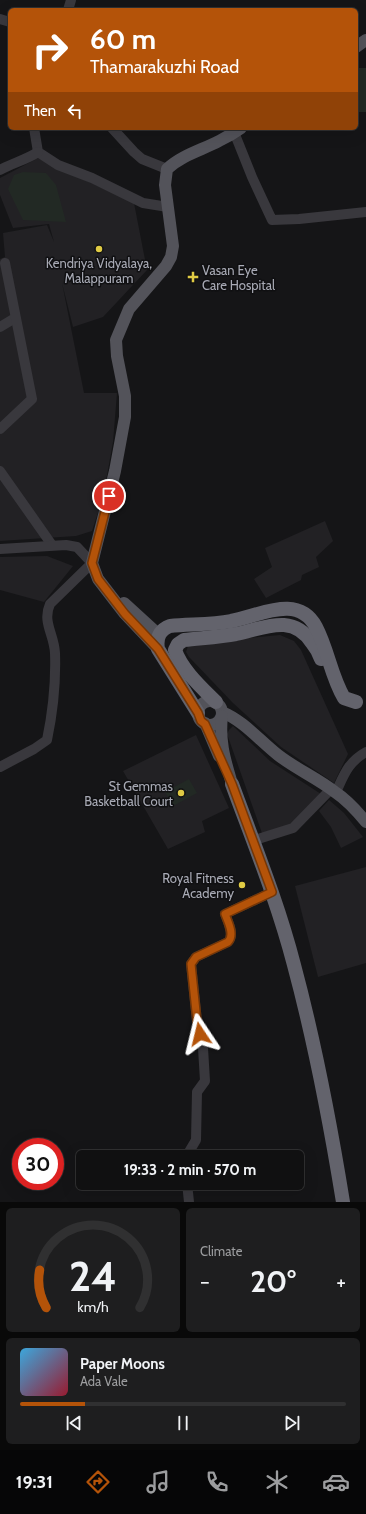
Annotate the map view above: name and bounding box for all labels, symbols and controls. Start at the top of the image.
text: 60 m [90,22,156,56]
icon: right [24,24,76,76]
text: Thamarakuzhi Road [90,56,239,78]
icon: left [64,100,86,122]
text: Then [24,102,56,120]
marker: Kendriya Vidyalaya, Malappuram [94,244,104,254]
place label: Kendriya Vidyalaya, Malappuram [46,255,152,286]
place label: Vasan Eye Care Hospital [202,262,275,293]
marker: Vasan Eye Care Hospital [187,271,199,283]
pin [92,479,126,513]
icon: arrive [98,485,120,507]
place label: St Gemmas Basketball Court [84,778,174,809]
marker: St Gemmas Basketball Court [176,788,186,798]
place label: Royal Fitness Academy [162,870,235,901]
marker: Royal Fitness Academy [237,880,247,890]
position arrow [179,1013,221,1055]
speed limit sign: 30 [12,1138,64,1190]
text: 19:33 · 2 min · 570 m [124,1161,256,1179]
text: Climate [200,1243,242,1259]
text: 24 [69,1251,117,1301]
text: 20° [250,1263,296,1300]
text: − [200,1268,210,1295]
text: + [336,1268,346,1295]
text: km/h [77,1298,109,1316]
text: Paper Moons [80,1355,165,1373]
text: Ada Vale [80,1373,128,1389]
icon: previous [63,1412,85,1434]
icon: pause [172,1412,194,1434]
icon: next [281,1412,303,1434]
icon: directions [84,1468,112,1496]
icon: music [144,1468,172,1496]
icon: phone [203,1468,231,1496]
icon: climate [263,1468,291,1496]
icon: car [322,1468,350,1496]
text: 19:31 [16,1471,53,1493]

